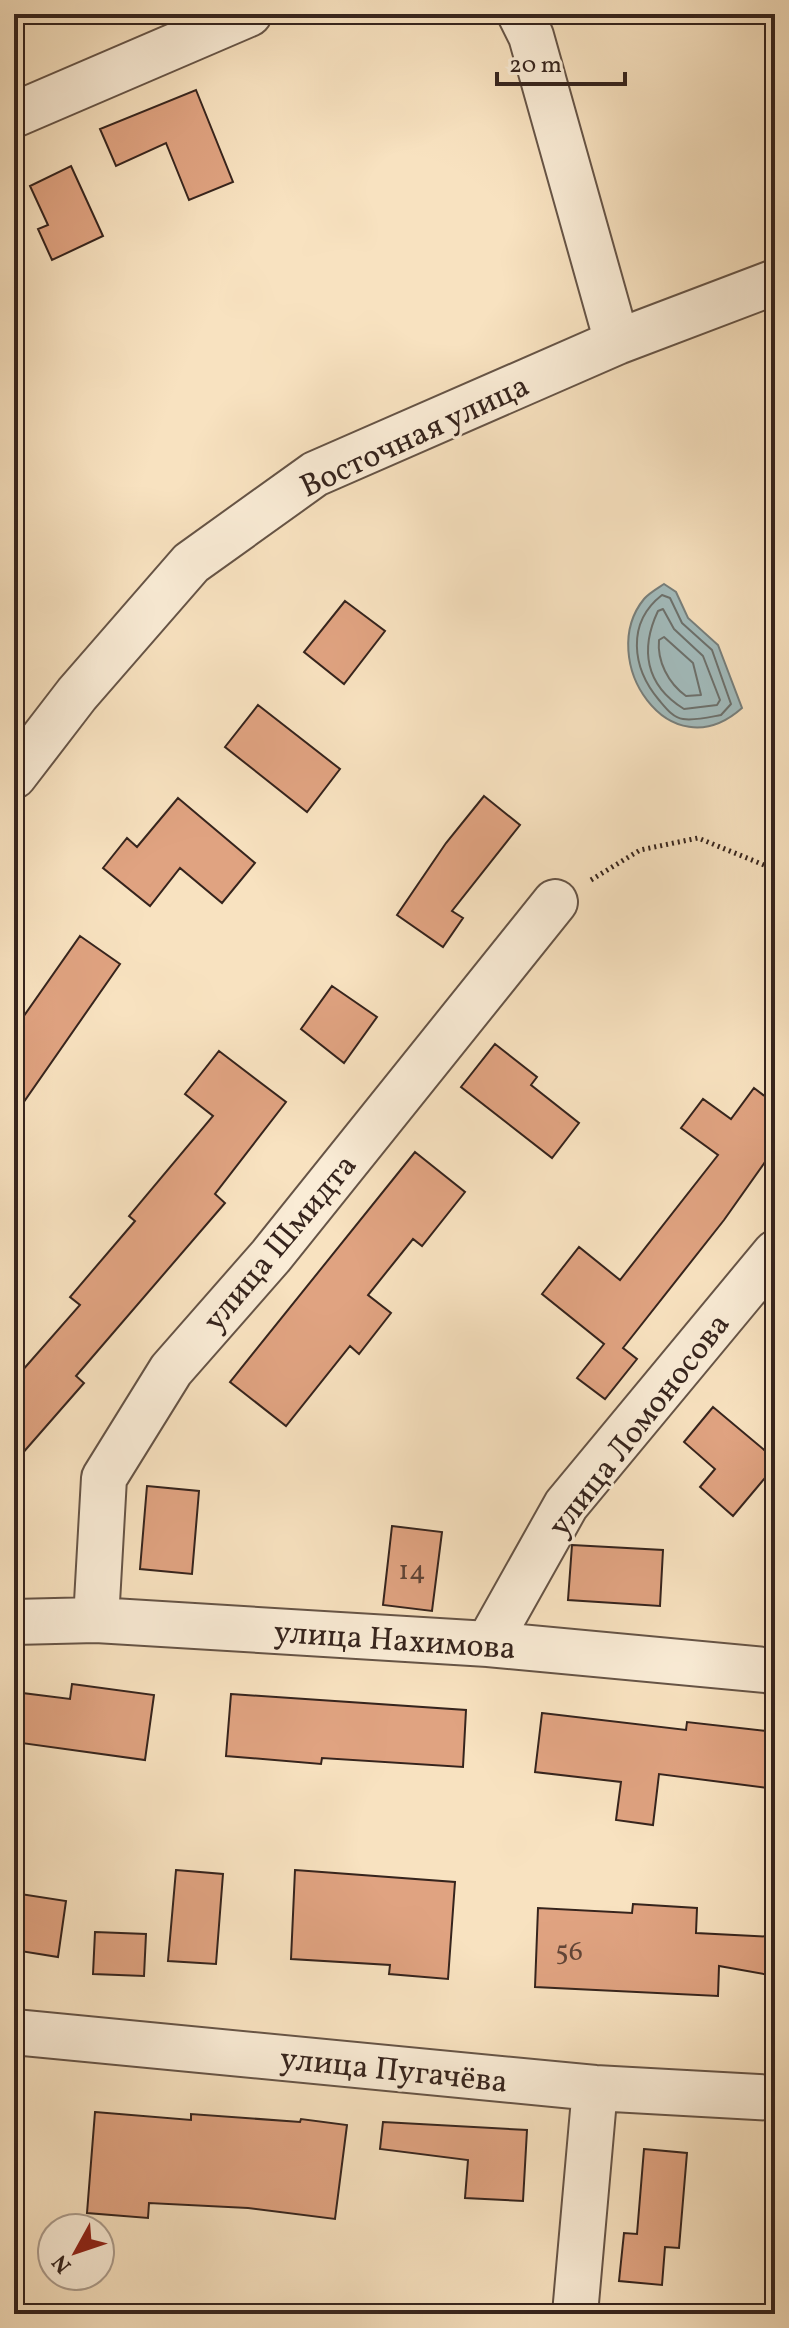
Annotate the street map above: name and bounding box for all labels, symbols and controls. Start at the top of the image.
scale bar [497,36,625,86]
text: 20 m [509,49,562,83]
street label: Восточная улица [293,365,537,510]
street label: улица Шмидта [194,1146,369,1342]
street label: улица Ломоносова [539,1305,742,1547]
house number: 14 [398,1552,426,1591]
street label: улица Нахимова [272,1612,517,1672]
house number: 56 [555,1933,583,1972]
street label: улица Пугачёва [278,2038,510,2106]
north arrow [36,2212,116,2292]
text: N [46,2247,80,2279]

